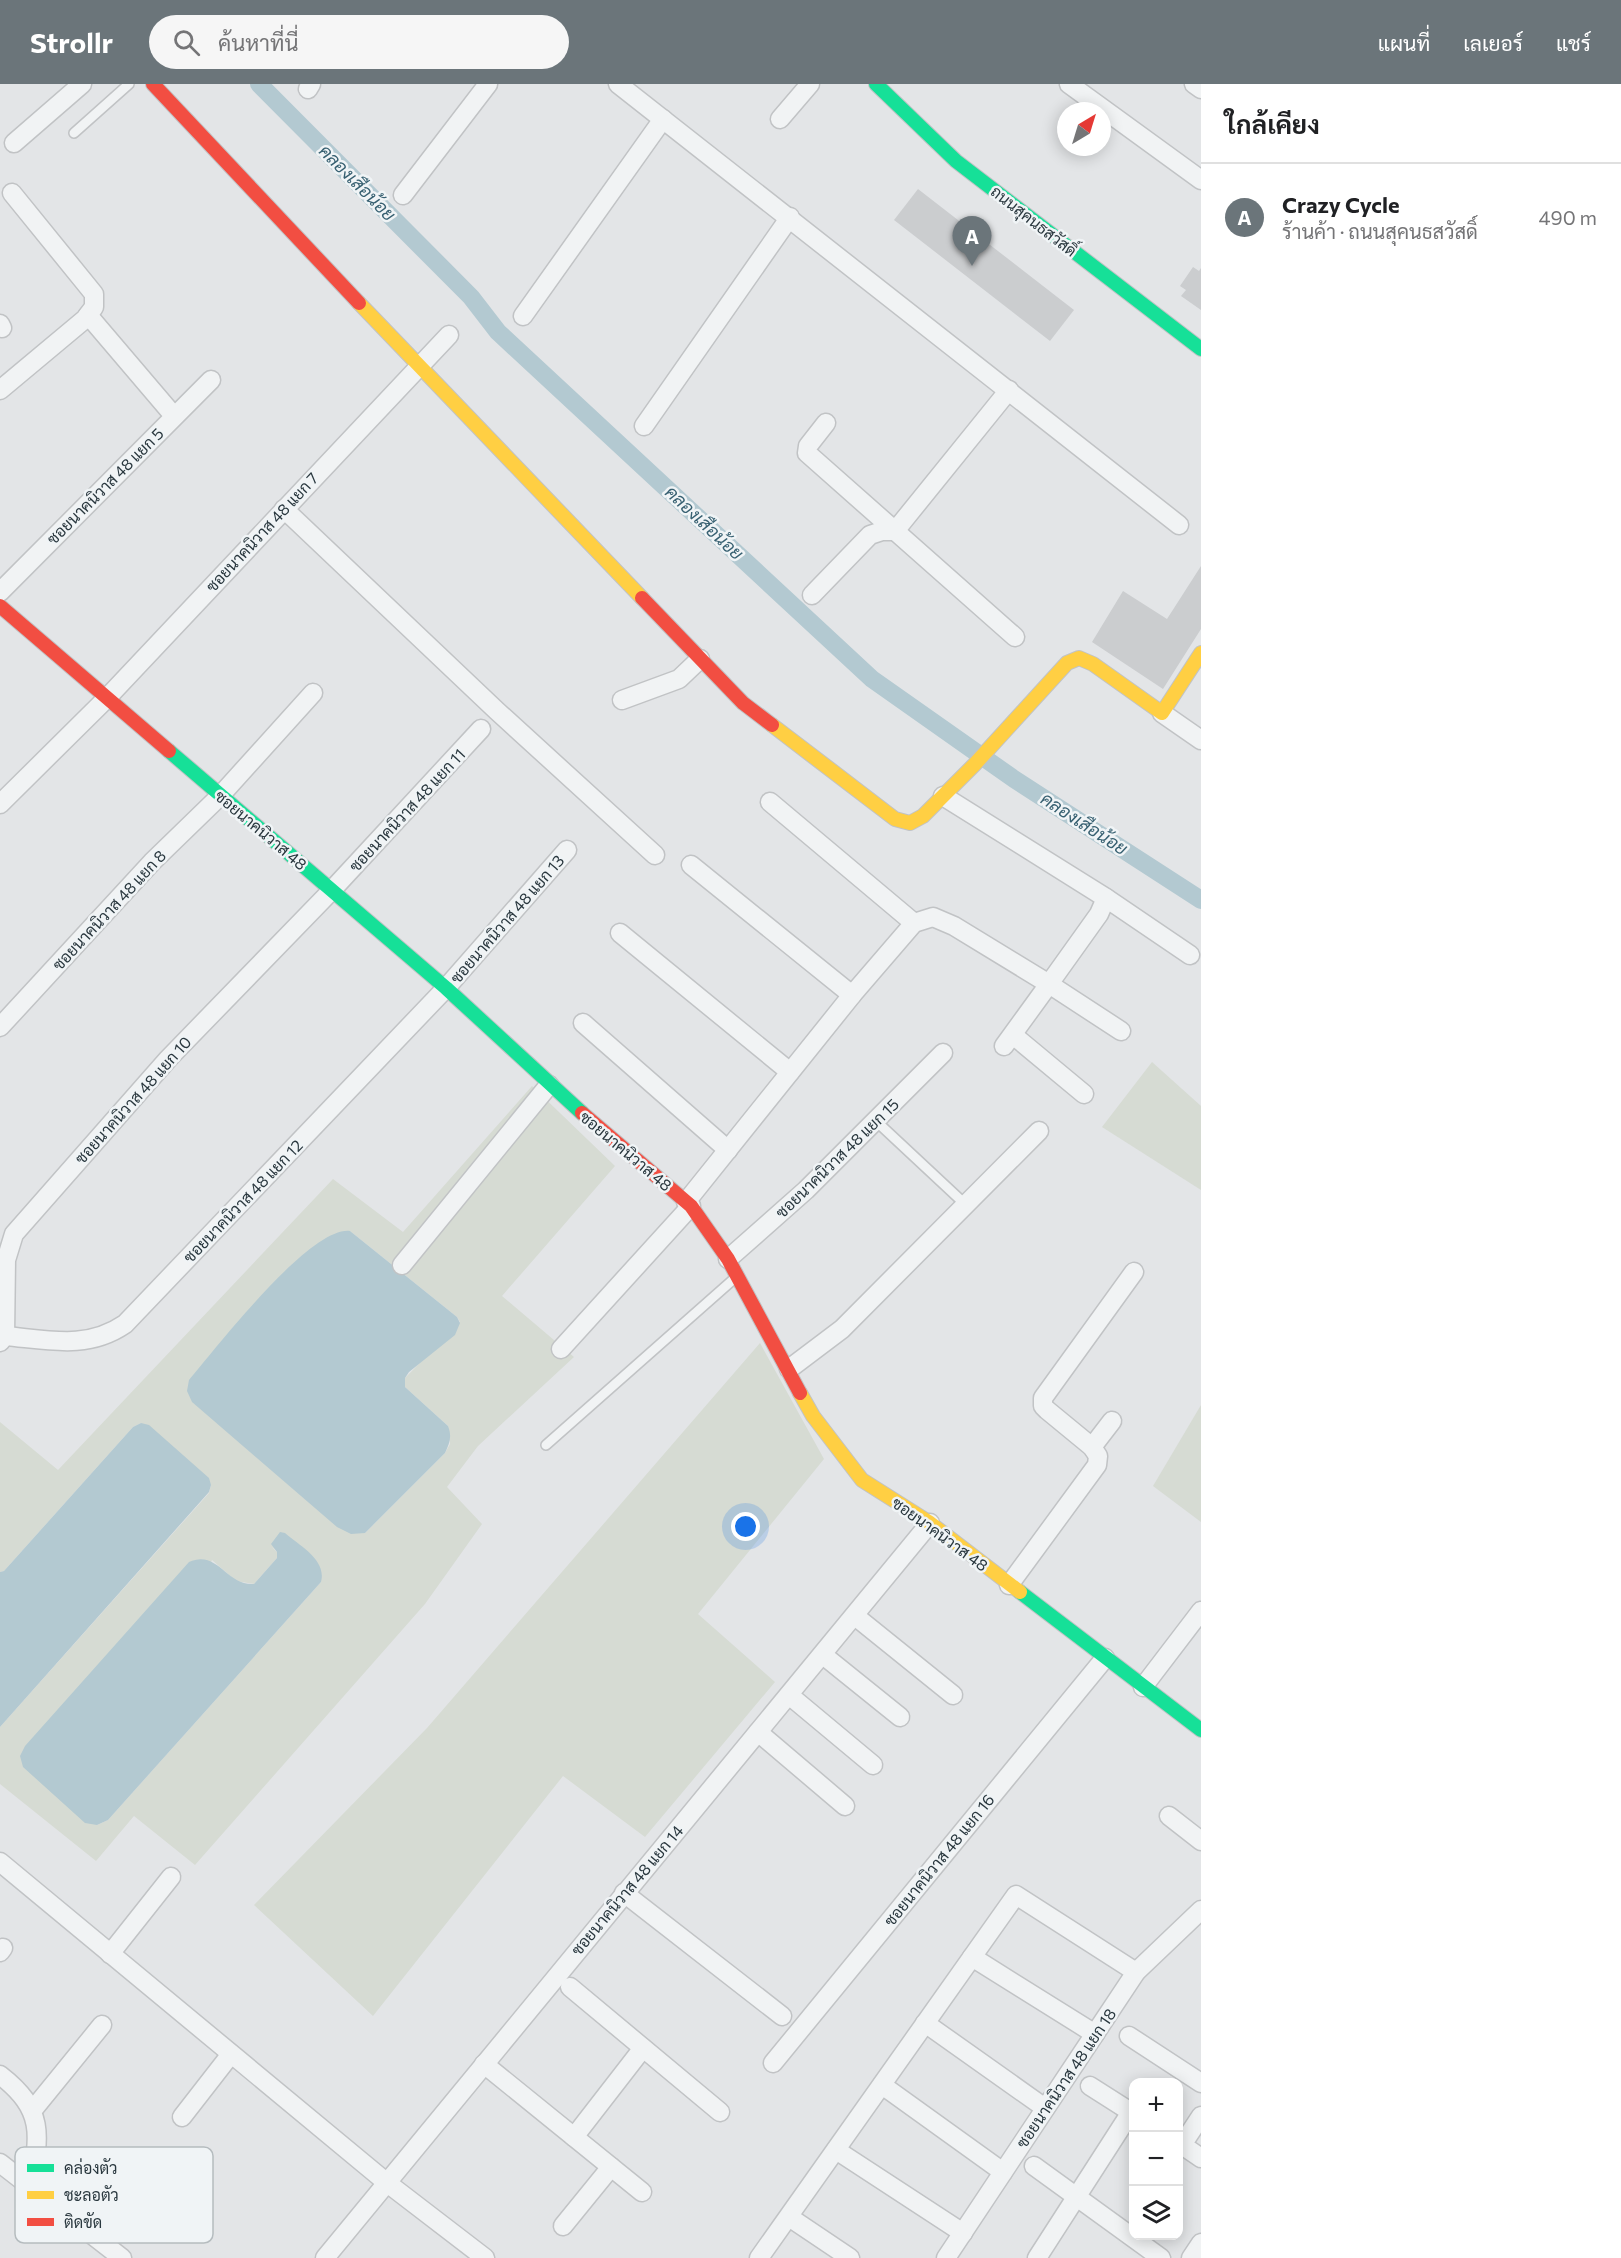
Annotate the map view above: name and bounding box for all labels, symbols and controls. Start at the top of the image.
search box [149,15,569,69]
text: Strollr [30,25,113,59]
icon: search [170,26,203,59]
text: ค้นหาที่นี่ [218,29,299,56]
text: แผนที่ [1378,30,1430,55]
text: เลเยอร์ [1463,30,1523,55]
text: แชร์ [1556,30,1591,55]
north arrow [1057,102,1111,156]
text: ใกล้เคียง [1225,108,1320,139]
water label: คลองเสือน้อย [315,139,401,225]
street label: ถนนสุคนธสวัสดิ์ [986,178,1084,262]
text: Crazy Cycle [1282,191,1400,218]
text: A [1237,205,1252,229]
text: 490 m [1539,205,1597,229]
pin: A [952,216,992,266]
text: ร้านค้า · ถนนสุคนธสวัสดิ์ [1282,219,1478,243]
street label: ซอยนาคนิวาส 48 แยก 5 [43,424,167,548]
street label: ซอยนาคนิวาส 48 แยก 7 [201,468,322,595]
water label: คลองเสือน้อย [661,480,749,564]
street label: ซอยนาคนิวาส 48 แยก 11 [345,744,469,875]
street label: ซอยนาคนิวาส 48 [212,786,311,873]
water label: คลองเสือน้อย [1037,786,1133,859]
street label: ซอยนาคนิวาส 48 แยก 8 [48,846,169,974]
street label: ซอยนาคนิวาส 48 แยก 13 [446,851,567,987]
street label: ซอยนาคนิวาส 48 แยก 10 [70,1032,195,1167]
street label: ซอยนาคนิวาส 48 แยก 15 [771,1094,902,1221]
street label: ซอยนาคนิวาส 48 [577,1107,676,1194]
street label: ซอยนาคนิวาส 48 แยก 12 [179,1135,306,1266]
street label: ซอยนาคนิวาส 48 [889,1492,992,1575]
your location [731,1512,760,1541]
street label: ซอยนาคนิวาส 48 แยก 16 [880,1790,998,1929]
street label: ซอยนาคนิวาส 48 แยก 14 [567,1820,687,1959]
street label: ซอยนาคนิวาส 48 แยก 18 [1012,2004,1119,2151]
map controls [1129,2078,1183,2240]
button: + [1129,2078,1183,2132]
button: − [1129,2132,1183,2186]
legend [15,2147,213,2243]
text: คล่องตัว [64,2158,118,2177]
text: ชะลอตัว [64,2185,119,2204]
button: layers [1129,2186,1183,2240]
text: ติดขัด [64,2212,102,2231]

